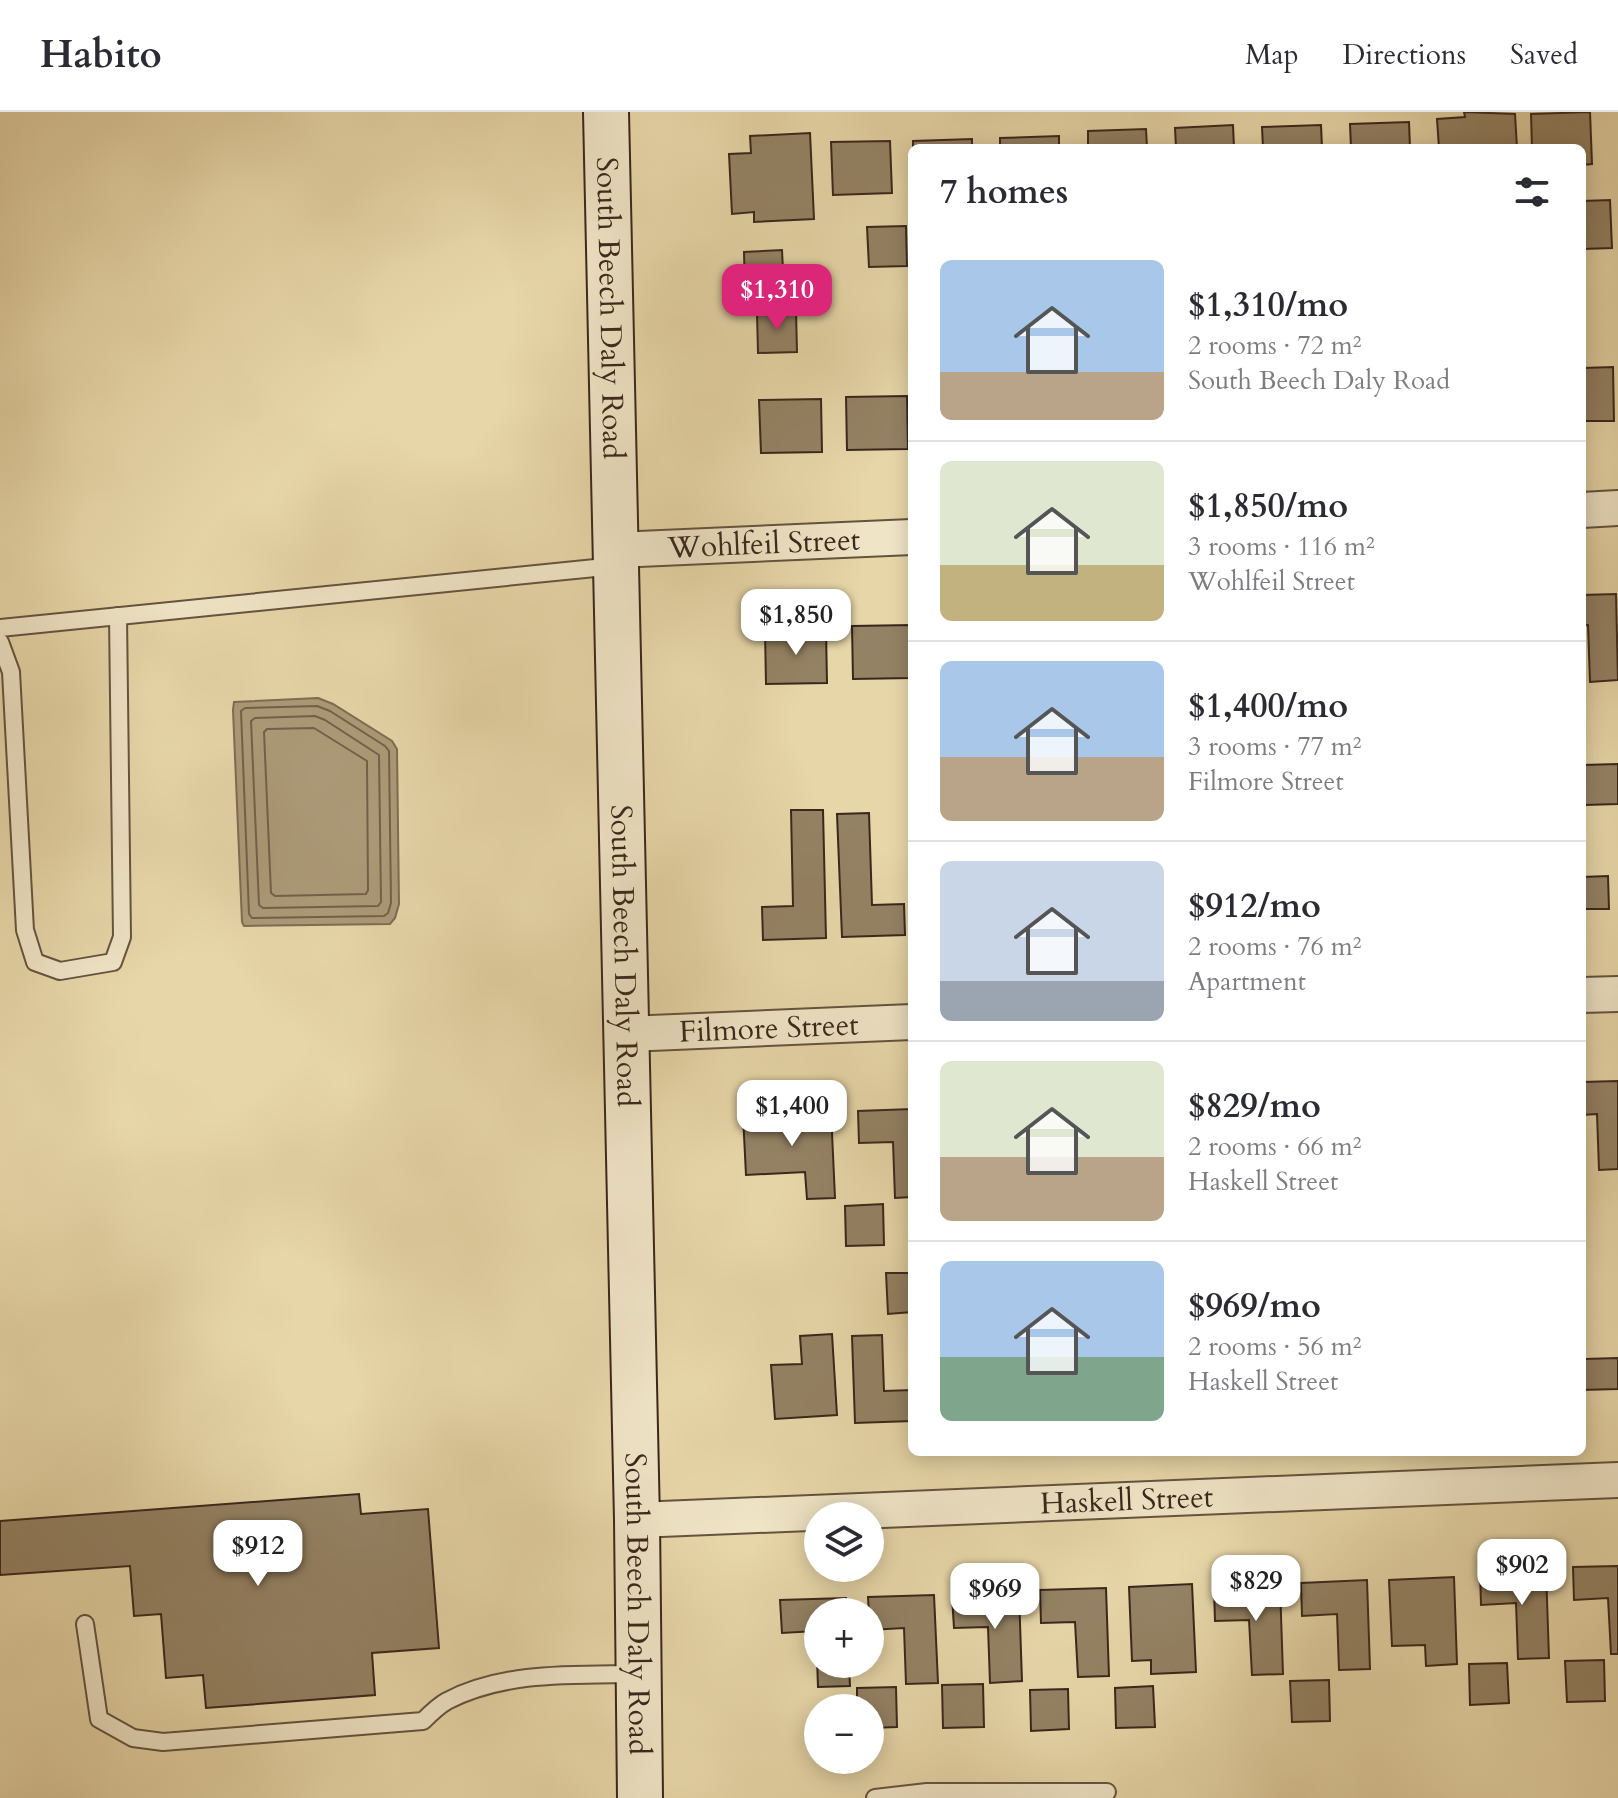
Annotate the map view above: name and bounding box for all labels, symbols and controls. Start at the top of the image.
text: Habito [40,29,162,81]
text: Map [1245,36,1299,74]
text: Directions [1343,36,1466,74]
text: Saved [1510,36,1578,74]
street label: South Beech Daly Road [586,156,634,460]
text: 7 homes [940,169,1068,215]
icon: filters [1510,170,1554,214]
pin: $1,310 [712,264,842,332]
text: $1,310 [740,272,814,307]
text: $1,310/mo [1188,282,1348,328]
icon: home [1004,292,1100,388]
text: 2 rooms · 72 m² [1188,328,1361,363]
text: South Beech Daly Road [1188,363,1450,398]
text: $1,850/mo [1188,483,1348,529]
icon: home [1004,493,1100,589]
street label: Wohlfeil Street [666,519,861,569]
text: 3 rooms · 116 m² [1188,529,1375,564]
text: Wohlfeil Street [1188,564,1355,599]
pin: $1,850 [731,589,861,657]
text: $1,850 [759,597,833,632]
text: $1,400/mo [1188,683,1348,729]
icon: home [1004,693,1100,789]
text: 3 rooms · 77 m² [1188,729,1361,764]
text: Filmore Street [1188,764,1344,799]
street label: South Beech Daly Road [600,804,648,1107]
text: $912/mo [1188,883,1321,929]
icon: home [1004,893,1100,989]
text: 2 rooms · 76 m² [1188,929,1361,964]
text: Apartment [1188,964,1306,999]
street label: Filmore Street [678,1004,860,1053]
pin: $1,400 [727,1080,857,1148]
text: $829/mo [1188,1083,1321,1129]
text: $1,400 [755,1088,829,1123]
icon: home [1004,1093,1100,1189]
text: 2 rooms · 66 m² [1188,1129,1361,1164]
text: Haskell Street [1188,1164,1338,1199]
text: $969/mo [1188,1283,1321,1329]
icon: home [1004,1293,1100,1389]
text: 2 rooms · 56 m² [1188,1329,1361,1364]
text: Haskell Street [1188,1364,1338,1399]
street label: South Beech Daly Road [615,1452,660,1755]
street label: Haskell Street [1039,1477,1215,1525]
map controls [804,1502,884,1774]
button: layers [804,1502,884,1582]
pin: $912 [211,1520,305,1588]
text: $912 [231,1528,285,1563]
pin: $902 [1475,1539,1569,1607]
text: $902 [1495,1547,1549,1582]
pin: $829 [1209,1555,1303,1623]
pin: $969 [948,1563,1042,1631]
text: $829 [1229,1563,1283,1598]
text: $969 [968,1571,1022,1606]
button: + [804,1598,884,1678]
button: − [804,1694,884,1774]

